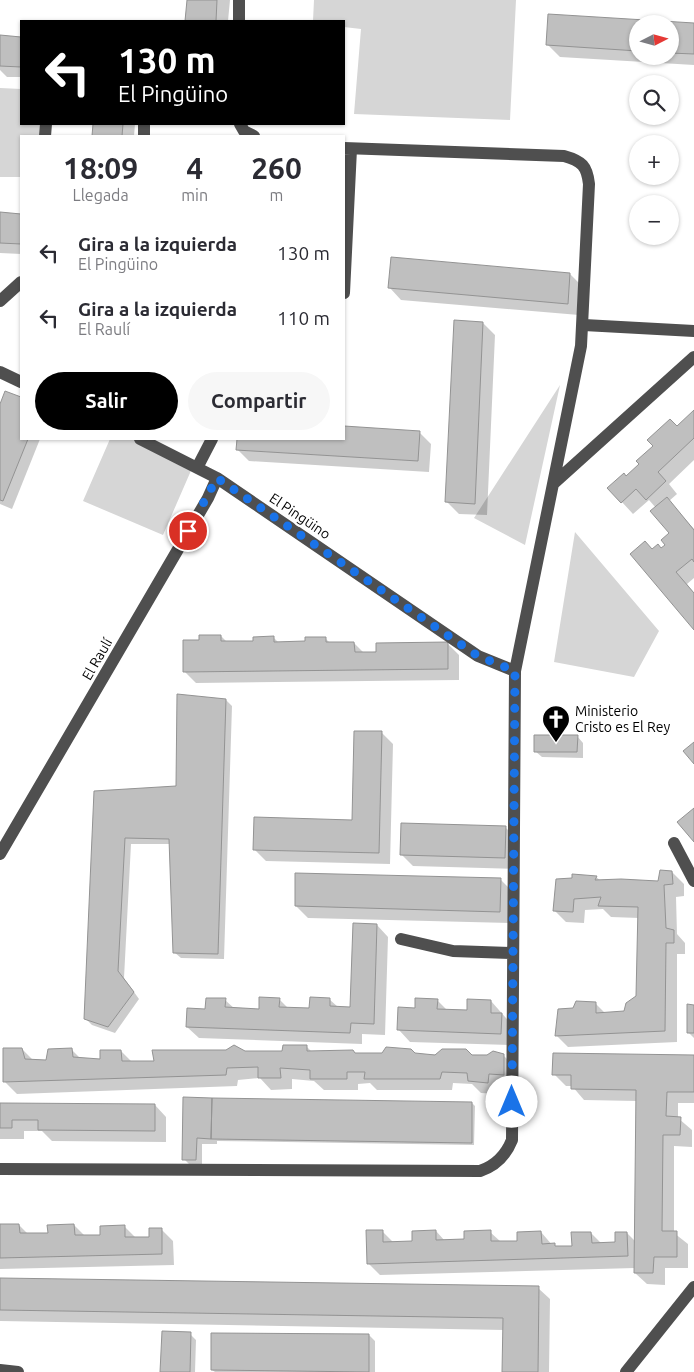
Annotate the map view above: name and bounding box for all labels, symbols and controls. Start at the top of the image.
north arrow [629,15,679,65]
map controls [629,15,679,245]
icon: left [35,40,100,105]
text: 130 m [118,40,216,80]
button: search [629,75,679,125]
text: El Pingüino [118,81,228,106]
button: + [629,135,679,185]
text: 18:09 [63,151,138,185]
text: 4 [186,151,203,185]
text: 260 [251,151,302,185]
text: Llegada [73,186,129,204]
text: min [181,186,208,204]
text: m [270,186,283,204]
button: − [629,195,679,245]
text: Gira a la izquierda [78,233,237,255]
icon: left [35,239,63,267]
text: 130 m [277,242,330,264]
text: El Pingüino [78,255,158,273]
text: Gira a la izquierda [78,298,237,320]
icon: left [35,304,63,332]
text: 110 m [277,307,330,329]
text: El Raulí [78,320,130,338]
button: Salir [35,372,178,430]
button: Compartir [188,372,330,430]
street label: El Pingüino [266,490,334,542]
pin [167,510,209,552]
icon: arrive [174,517,202,545]
street label: El Raulí [79,635,116,683]
place label: Ministerio Cristo es El Rey [575,703,670,735]
church icon: Ministerio Cristo es El Rey [541,704,571,743]
position arrow [485,1075,537,1127]

